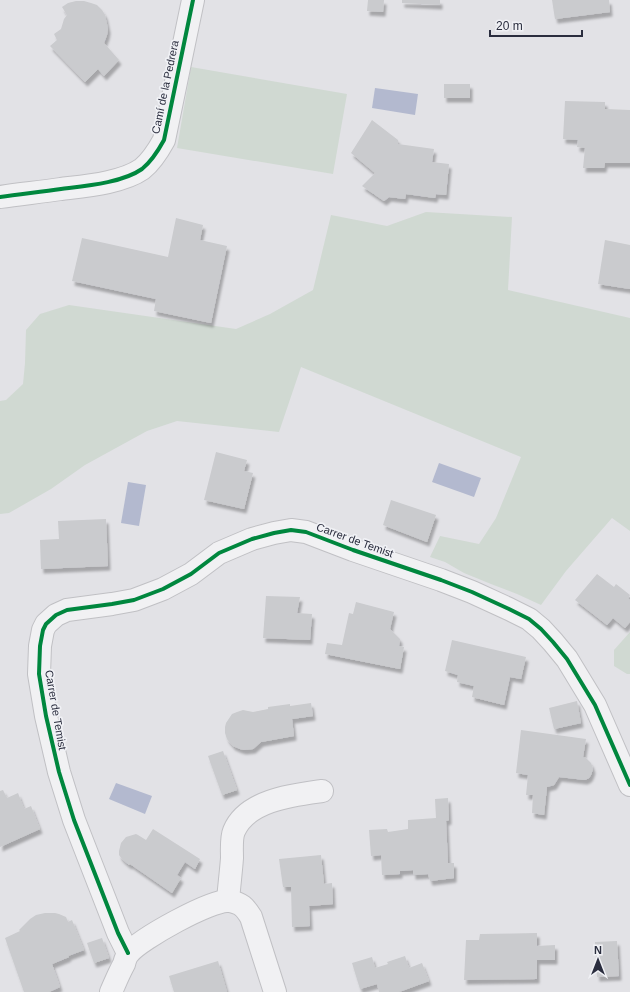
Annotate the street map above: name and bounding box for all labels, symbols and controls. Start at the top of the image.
scale bar [490,12,582,38]
text: 20 m [496,19,523,33]
street label: Camí de la Pedrera [149,38,181,135]
street label: Carrer de Temist [315,520,395,560]
street label: Carrer de Temist [43,669,69,751]
north arrow [578,940,618,980]
text: N [594,944,602,956]

